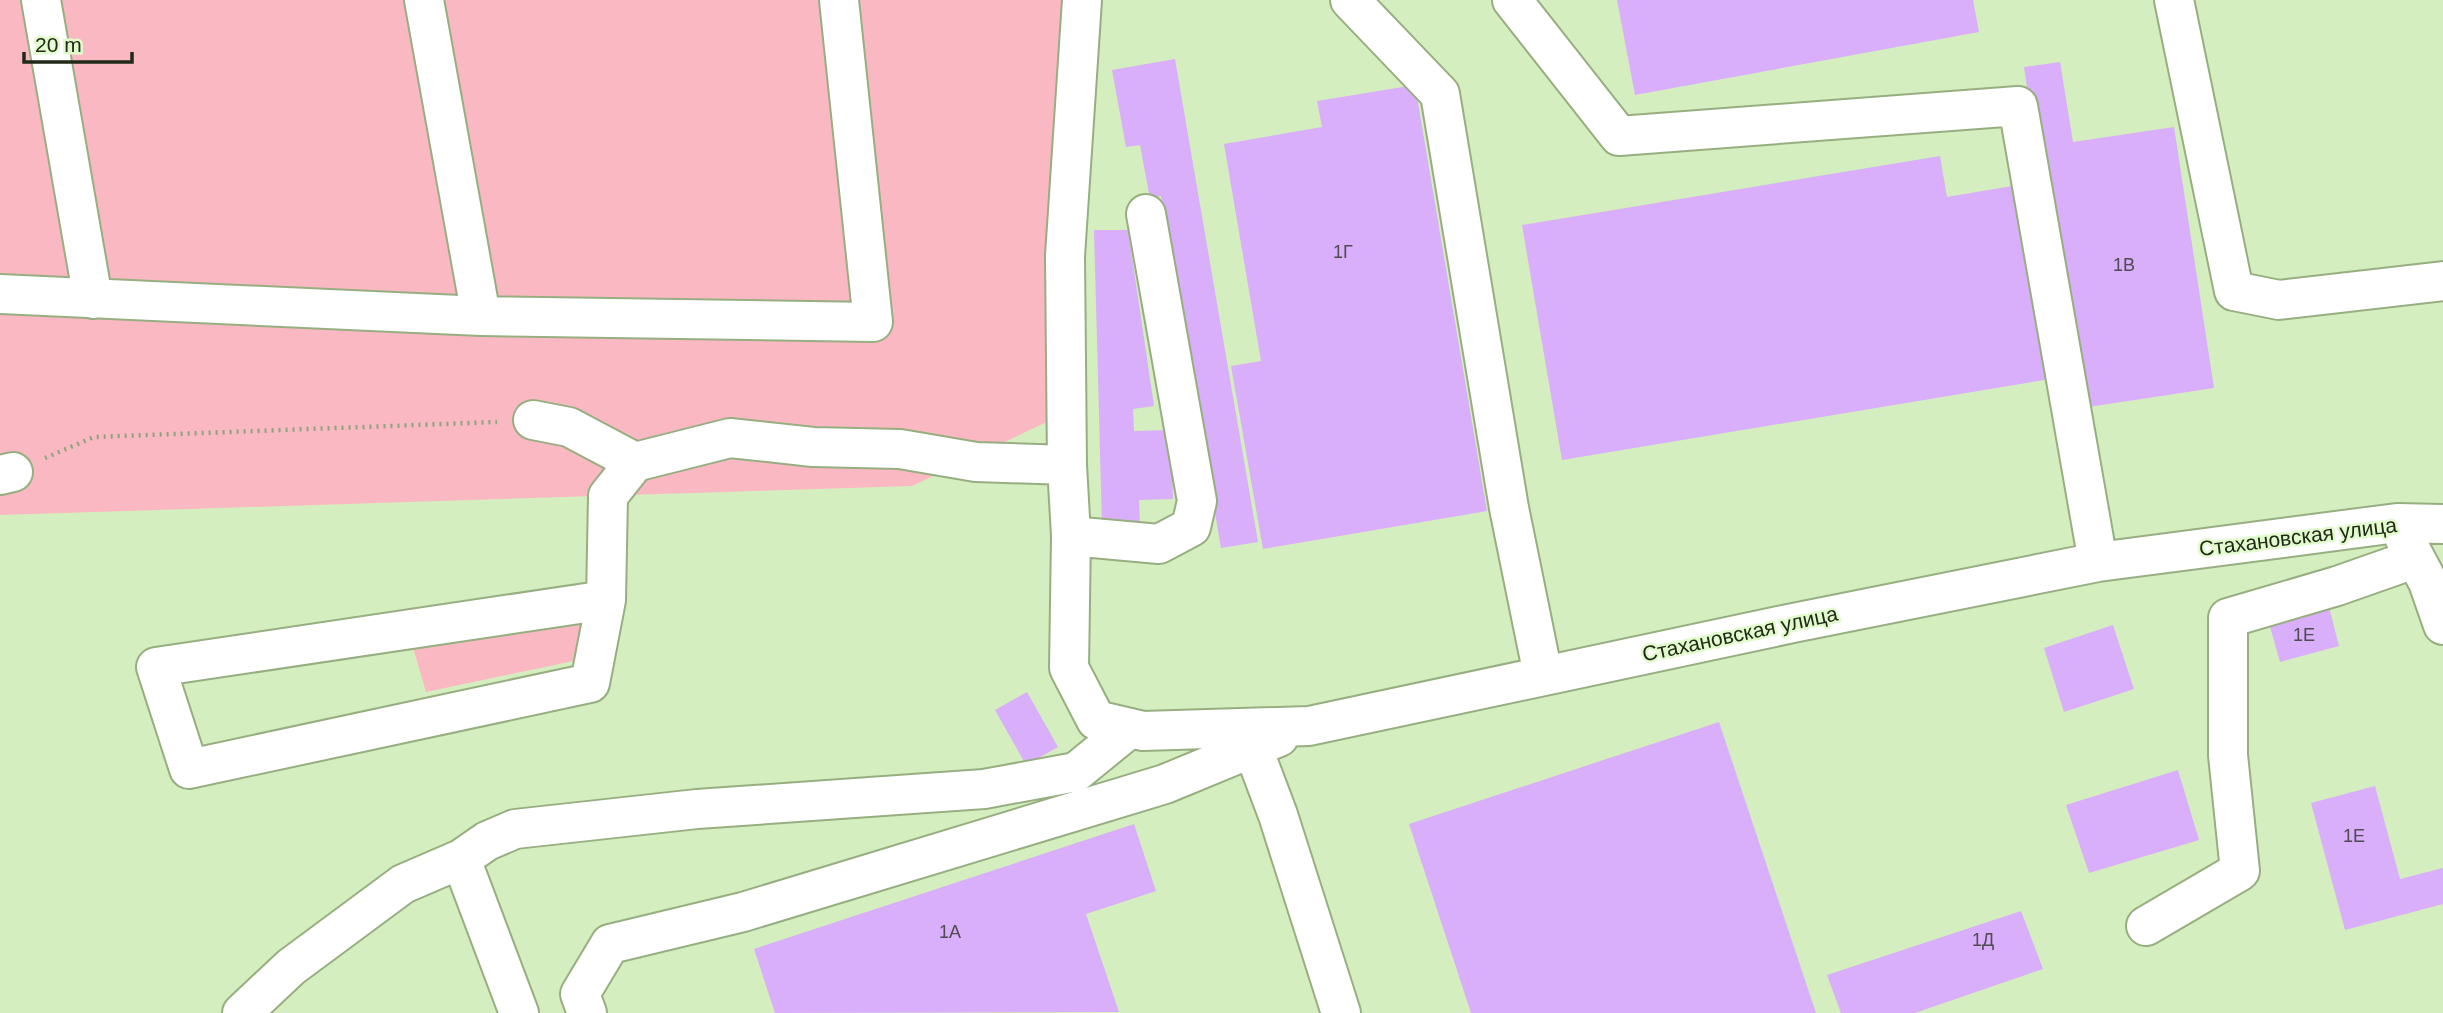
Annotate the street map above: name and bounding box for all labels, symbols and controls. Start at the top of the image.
scale bar [24,21,133,65]
text: 20 m [35,33,82,56]
house number: 1Г [1333,242,1353,262]
house number: 1В [2113,255,2135,275]
street label: Стахановская улица [2198,513,2398,560]
street label: Стахановская улица [1640,601,1840,665]
house number: 1Е [2293,625,2315,645]
house number: 1Е [2343,826,2365,846]
house number: 1А [939,922,961,942]
house number: 1Д [1972,930,1994,950]

